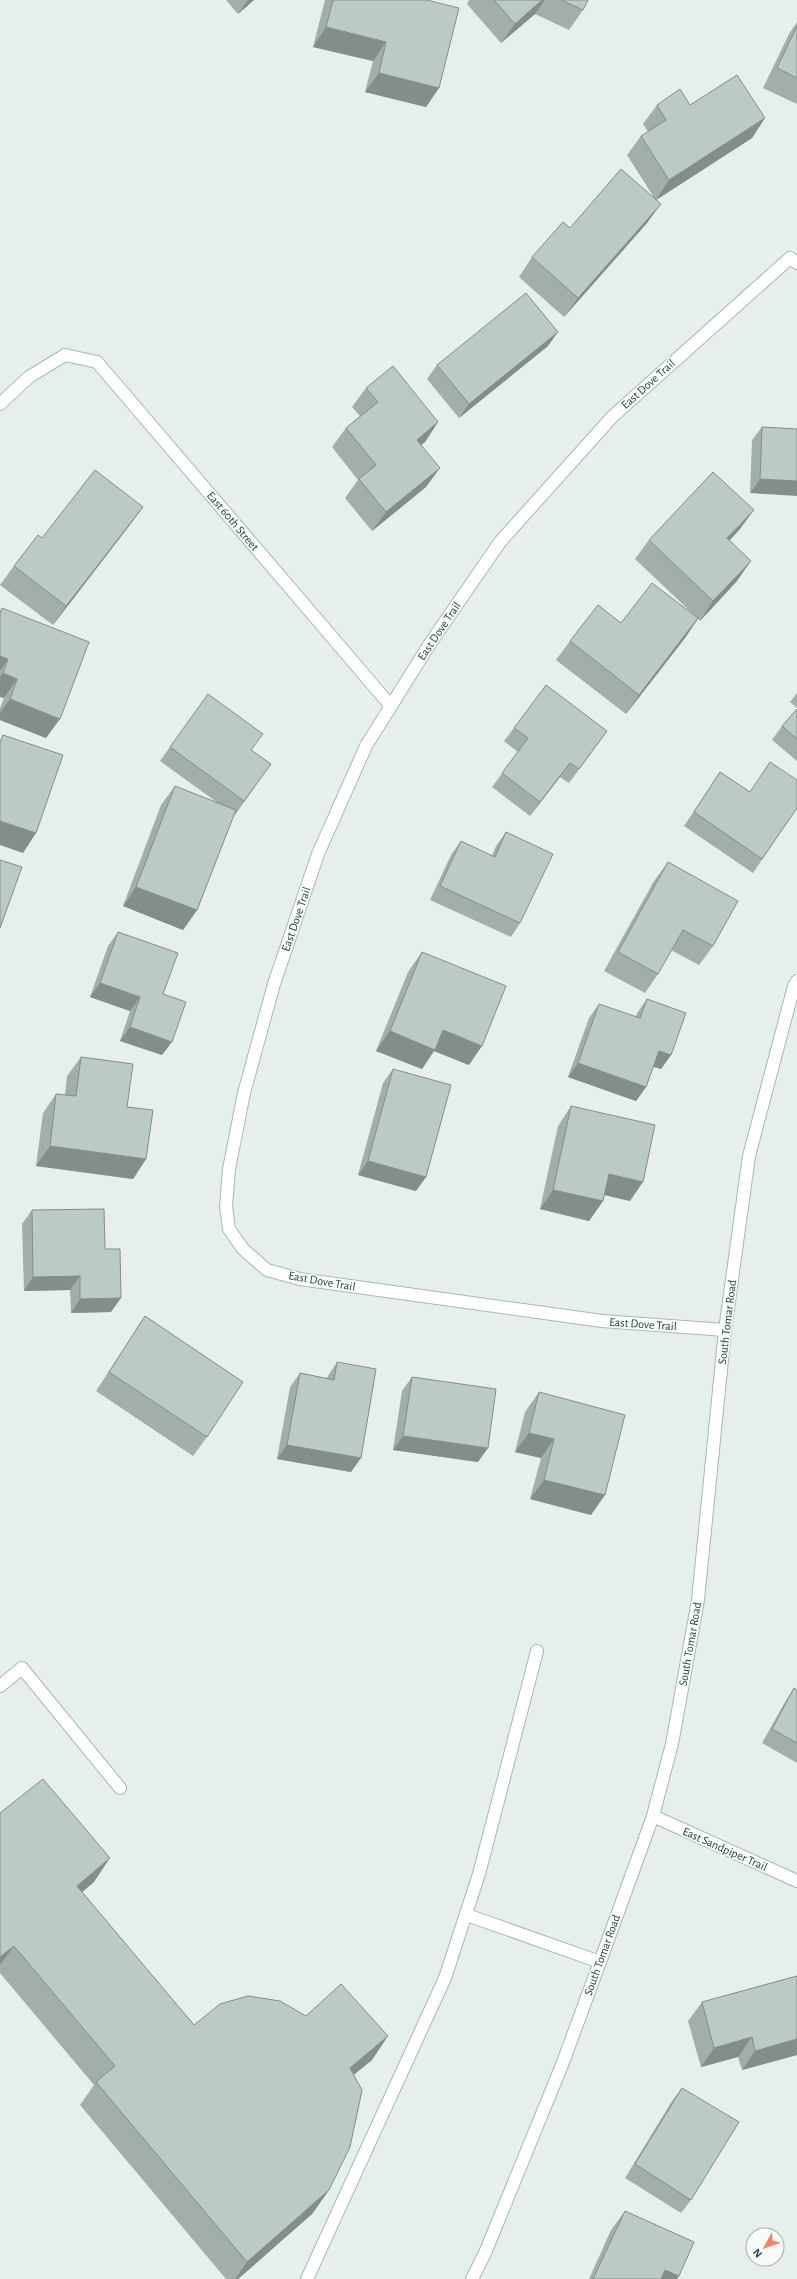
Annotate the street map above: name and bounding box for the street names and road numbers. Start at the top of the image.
street label: East Dove Trail [619,357,677,411]
street label: East 60th Street [205,489,261,553]
street label: East Dove Trail [415,600,463,662]
street label: East Dove Trail [279,885,313,953]
street label: East Dove Trail [288,1269,356,1293]
street label: South Tomar Road [716,1279,738,1365]
street label: East Dove Trail [609,1316,677,1332]
street label: South Tomar Road [677,1601,703,1687]
street label: East Sandpiper Trail [681,1825,769,1873]
street label: South Tomar Road [582,1913,622,1997]

